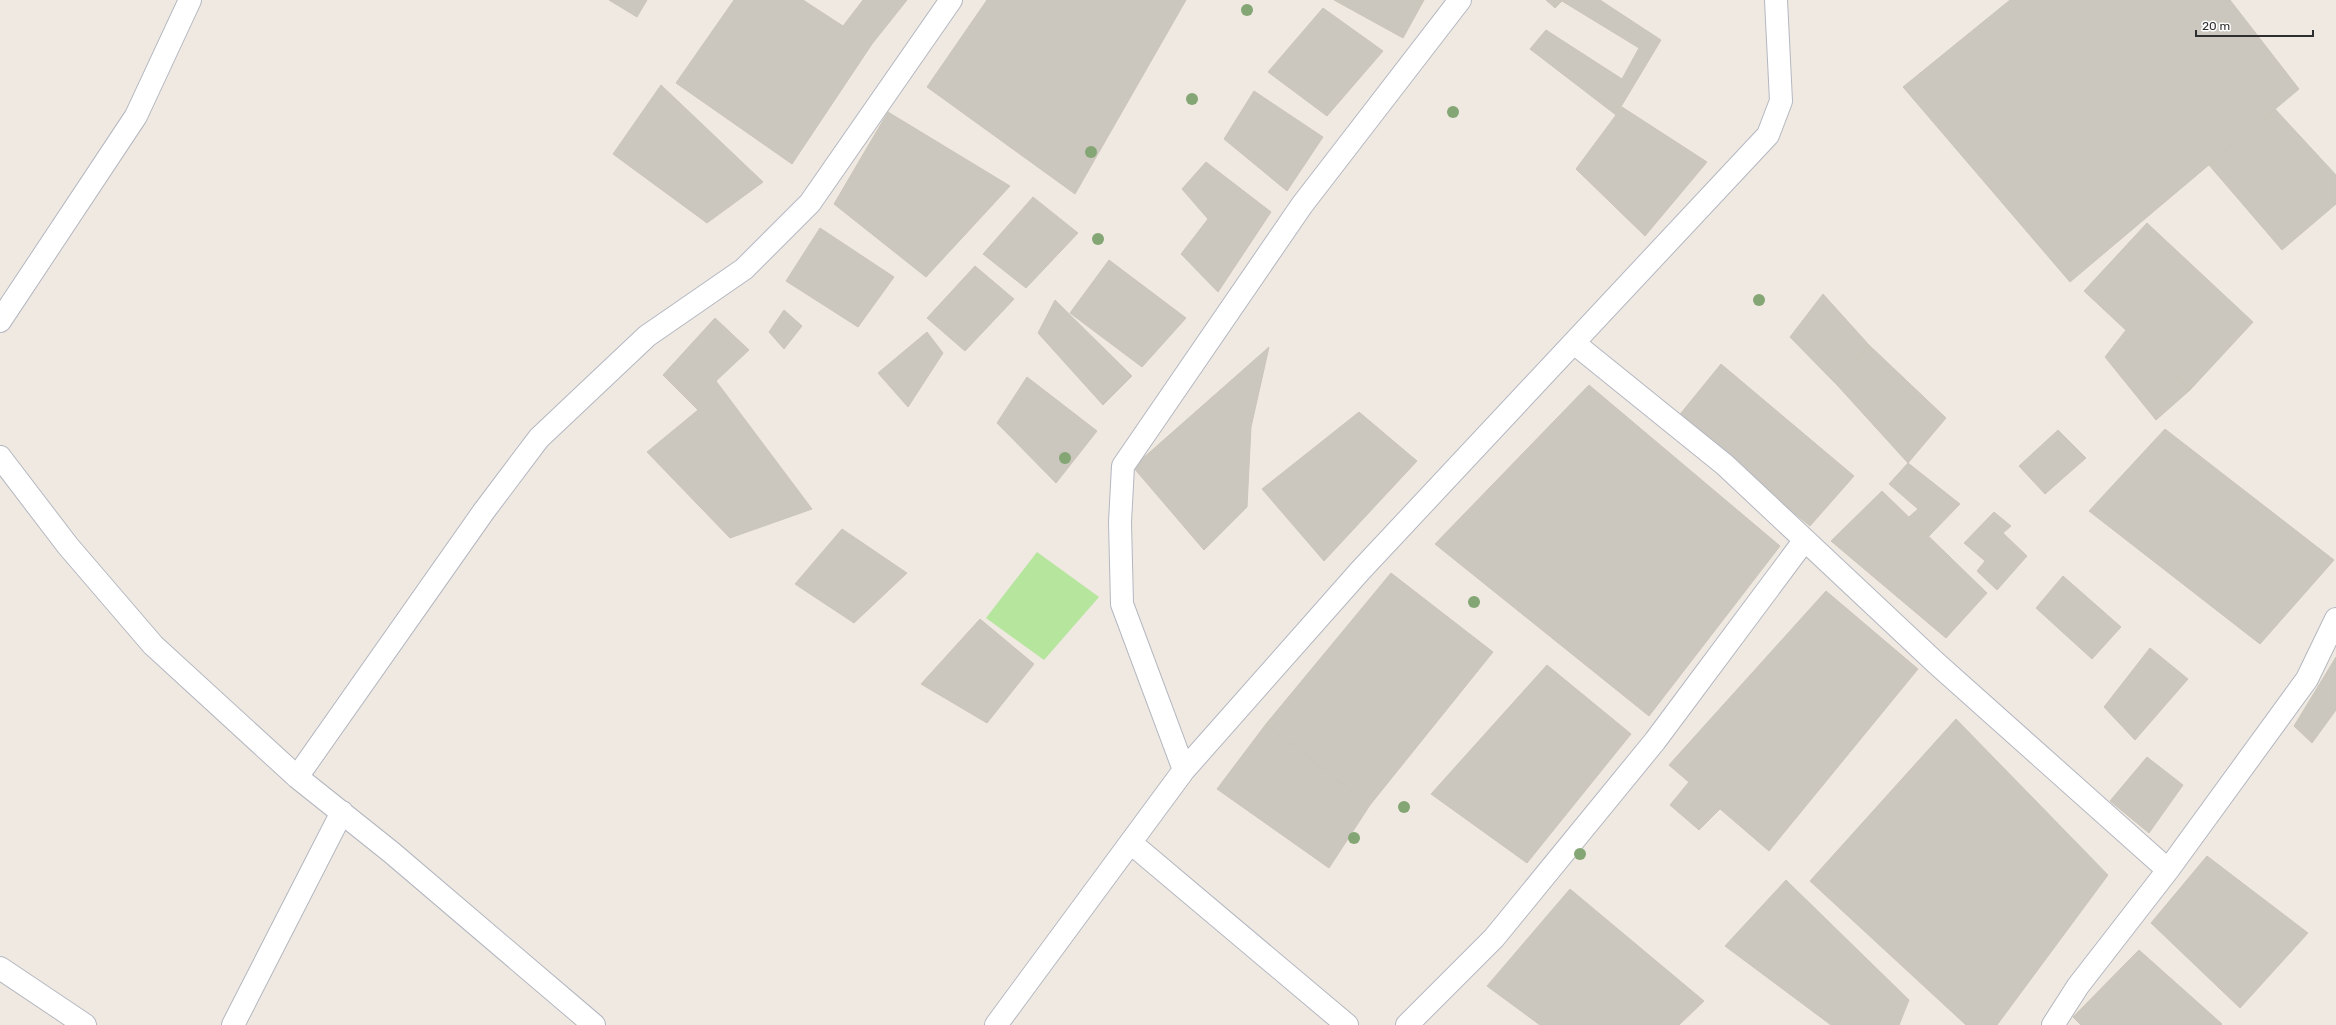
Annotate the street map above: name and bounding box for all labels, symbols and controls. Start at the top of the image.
scale bar [2196,12,2313,38]
text: 20 m [2202,19,2230,33]

